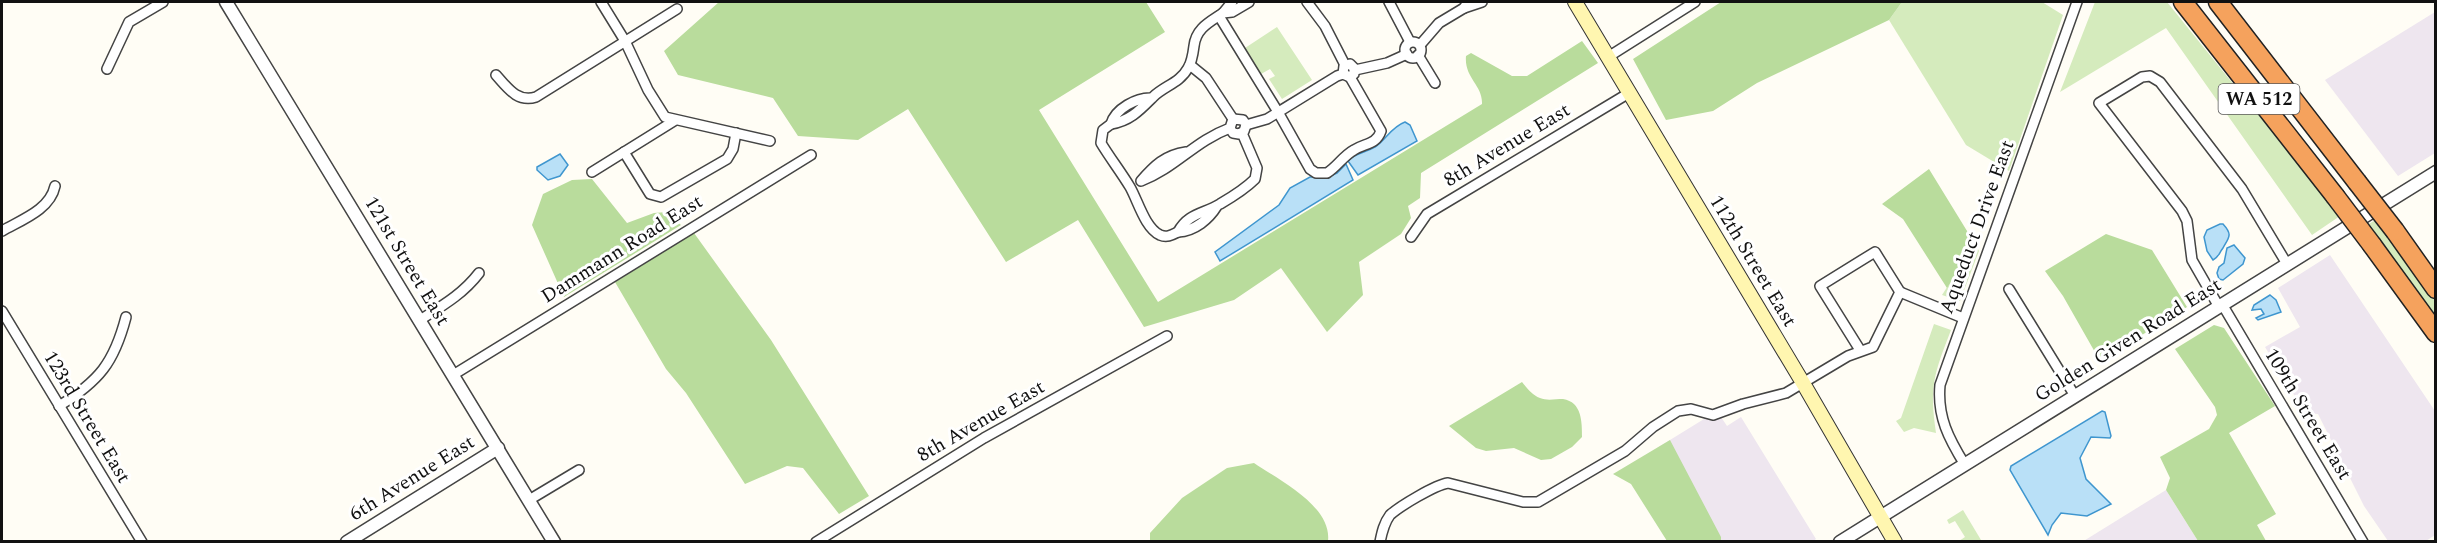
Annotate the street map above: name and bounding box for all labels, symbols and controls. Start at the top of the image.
road number: WA 512 [2218,84,2300,114]
street label: 8th Avenue East [1438,95,1576,195]
street label: Aqueduct Drive East [1932,136,2022,318]
street label: Dammann Road East [535,187,709,311]
street label: 112th Street East [1702,189,1804,333]
street label: 121st Street East [356,191,458,331]
street label: Golden Given Road East [2029,270,2227,410]
street label: 109th Street East [2257,342,2359,486]
street label: 123rd Street East [36,345,138,489]
street label: 8th Avenue East [912,372,1050,470]
street label: 6th Avenue East [343,427,481,529]

